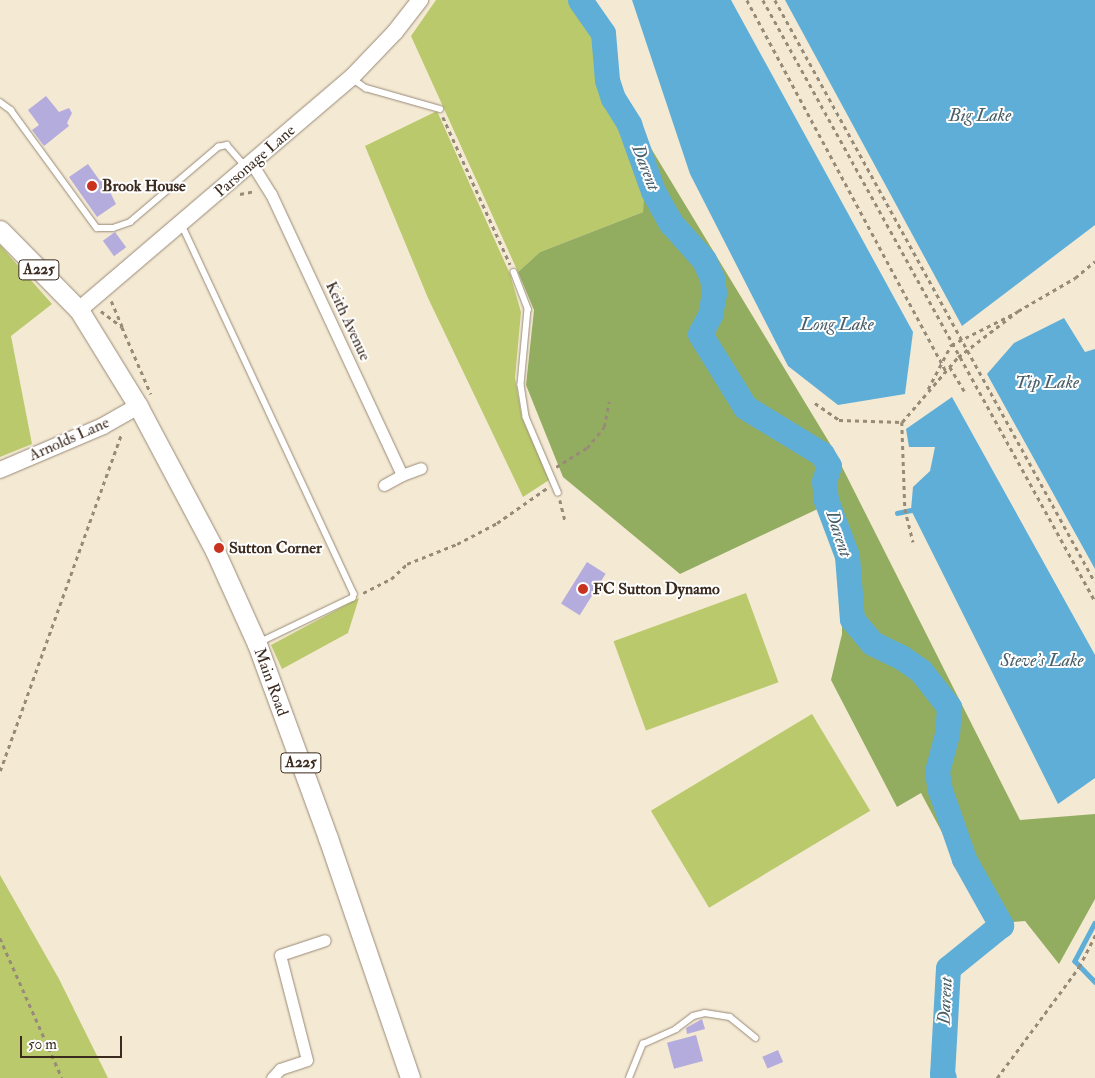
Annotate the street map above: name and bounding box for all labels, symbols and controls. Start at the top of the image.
water label: Big Lake [949,105,1011,127]
street label: Parsonage Lane [211,121,299,201]
water label: Darent [626,142,664,194]
place label: Brook House [102,176,186,196]
marker: Brook House [86,180,98,192]
road number: A225 [18,258,60,282]
street label: Keith Avenue [321,278,375,364]
water label: Long Lake [800,314,874,336]
water label: Tip Lake [1015,372,1079,394]
street label: Arnolds Lane [26,413,112,465]
water label: Darent [820,508,856,560]
place label: Sutton Corner [229,538,322,558]
marker: Sutton Corner [213,542,225,554]
place label: FC Sutton Dynamo [593,579,720,599]
marker: FC Sutton Dynamo [577,583,589,595]
street label: Main Road [250,645,292,719]
water label: Steve's Lake [1001,650,1083,672]
road number: A225 [280,750,322,776]
water label: Darent [934,977,958,1025]
scale bar [22,1026,125,1058]
text: 50 m [28,1035,57,1054]

